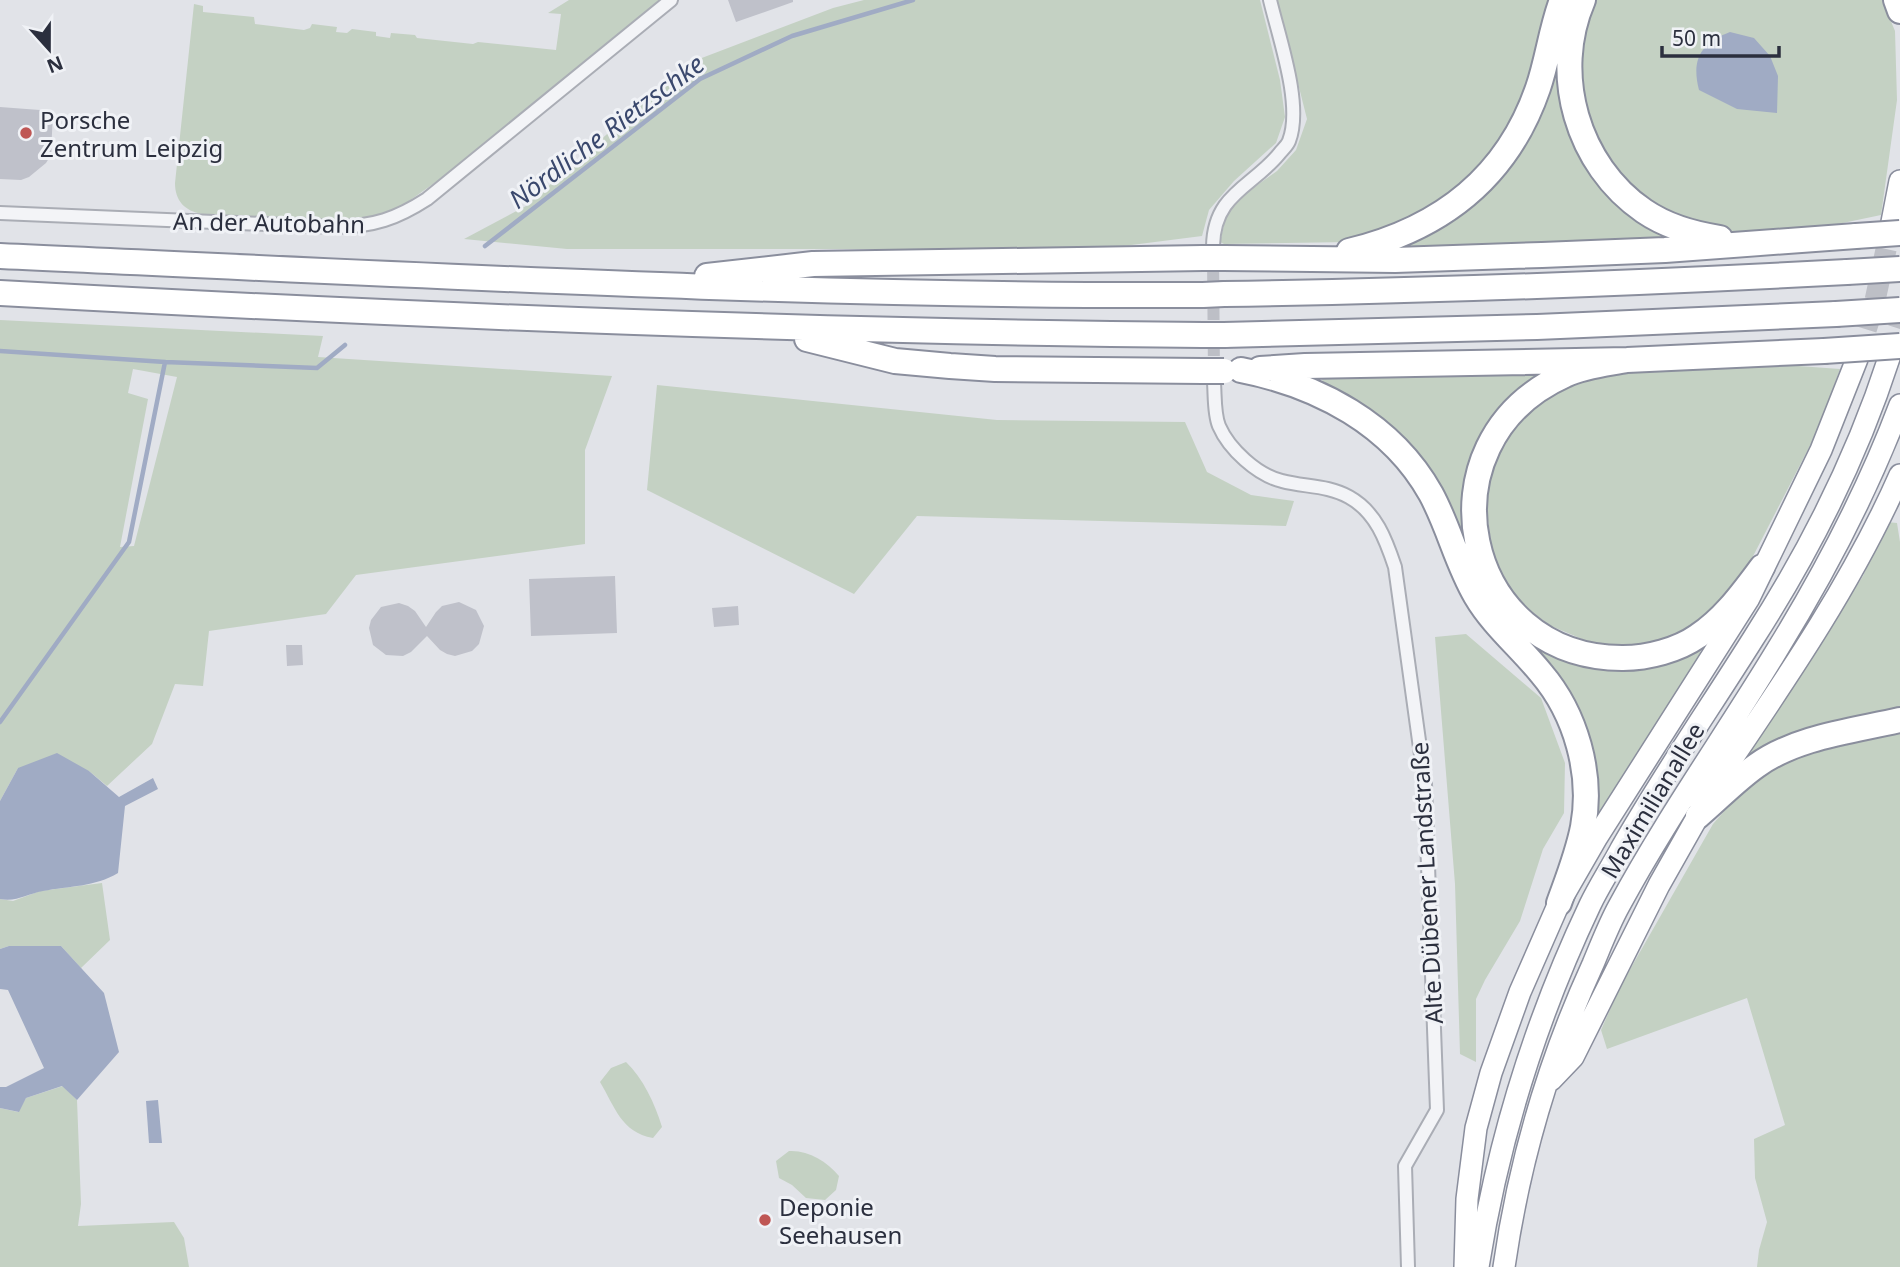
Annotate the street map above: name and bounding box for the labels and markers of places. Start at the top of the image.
place label: Porsche Zentrum Leipzig [40,103,223,164]
marker: Porsche Zentrum Leipzig [18,125,34,141]
place label: Deponie Seehausen [779,1190,902,1251]
marker: Deponie Seehausen [757,1212,773,1228]

